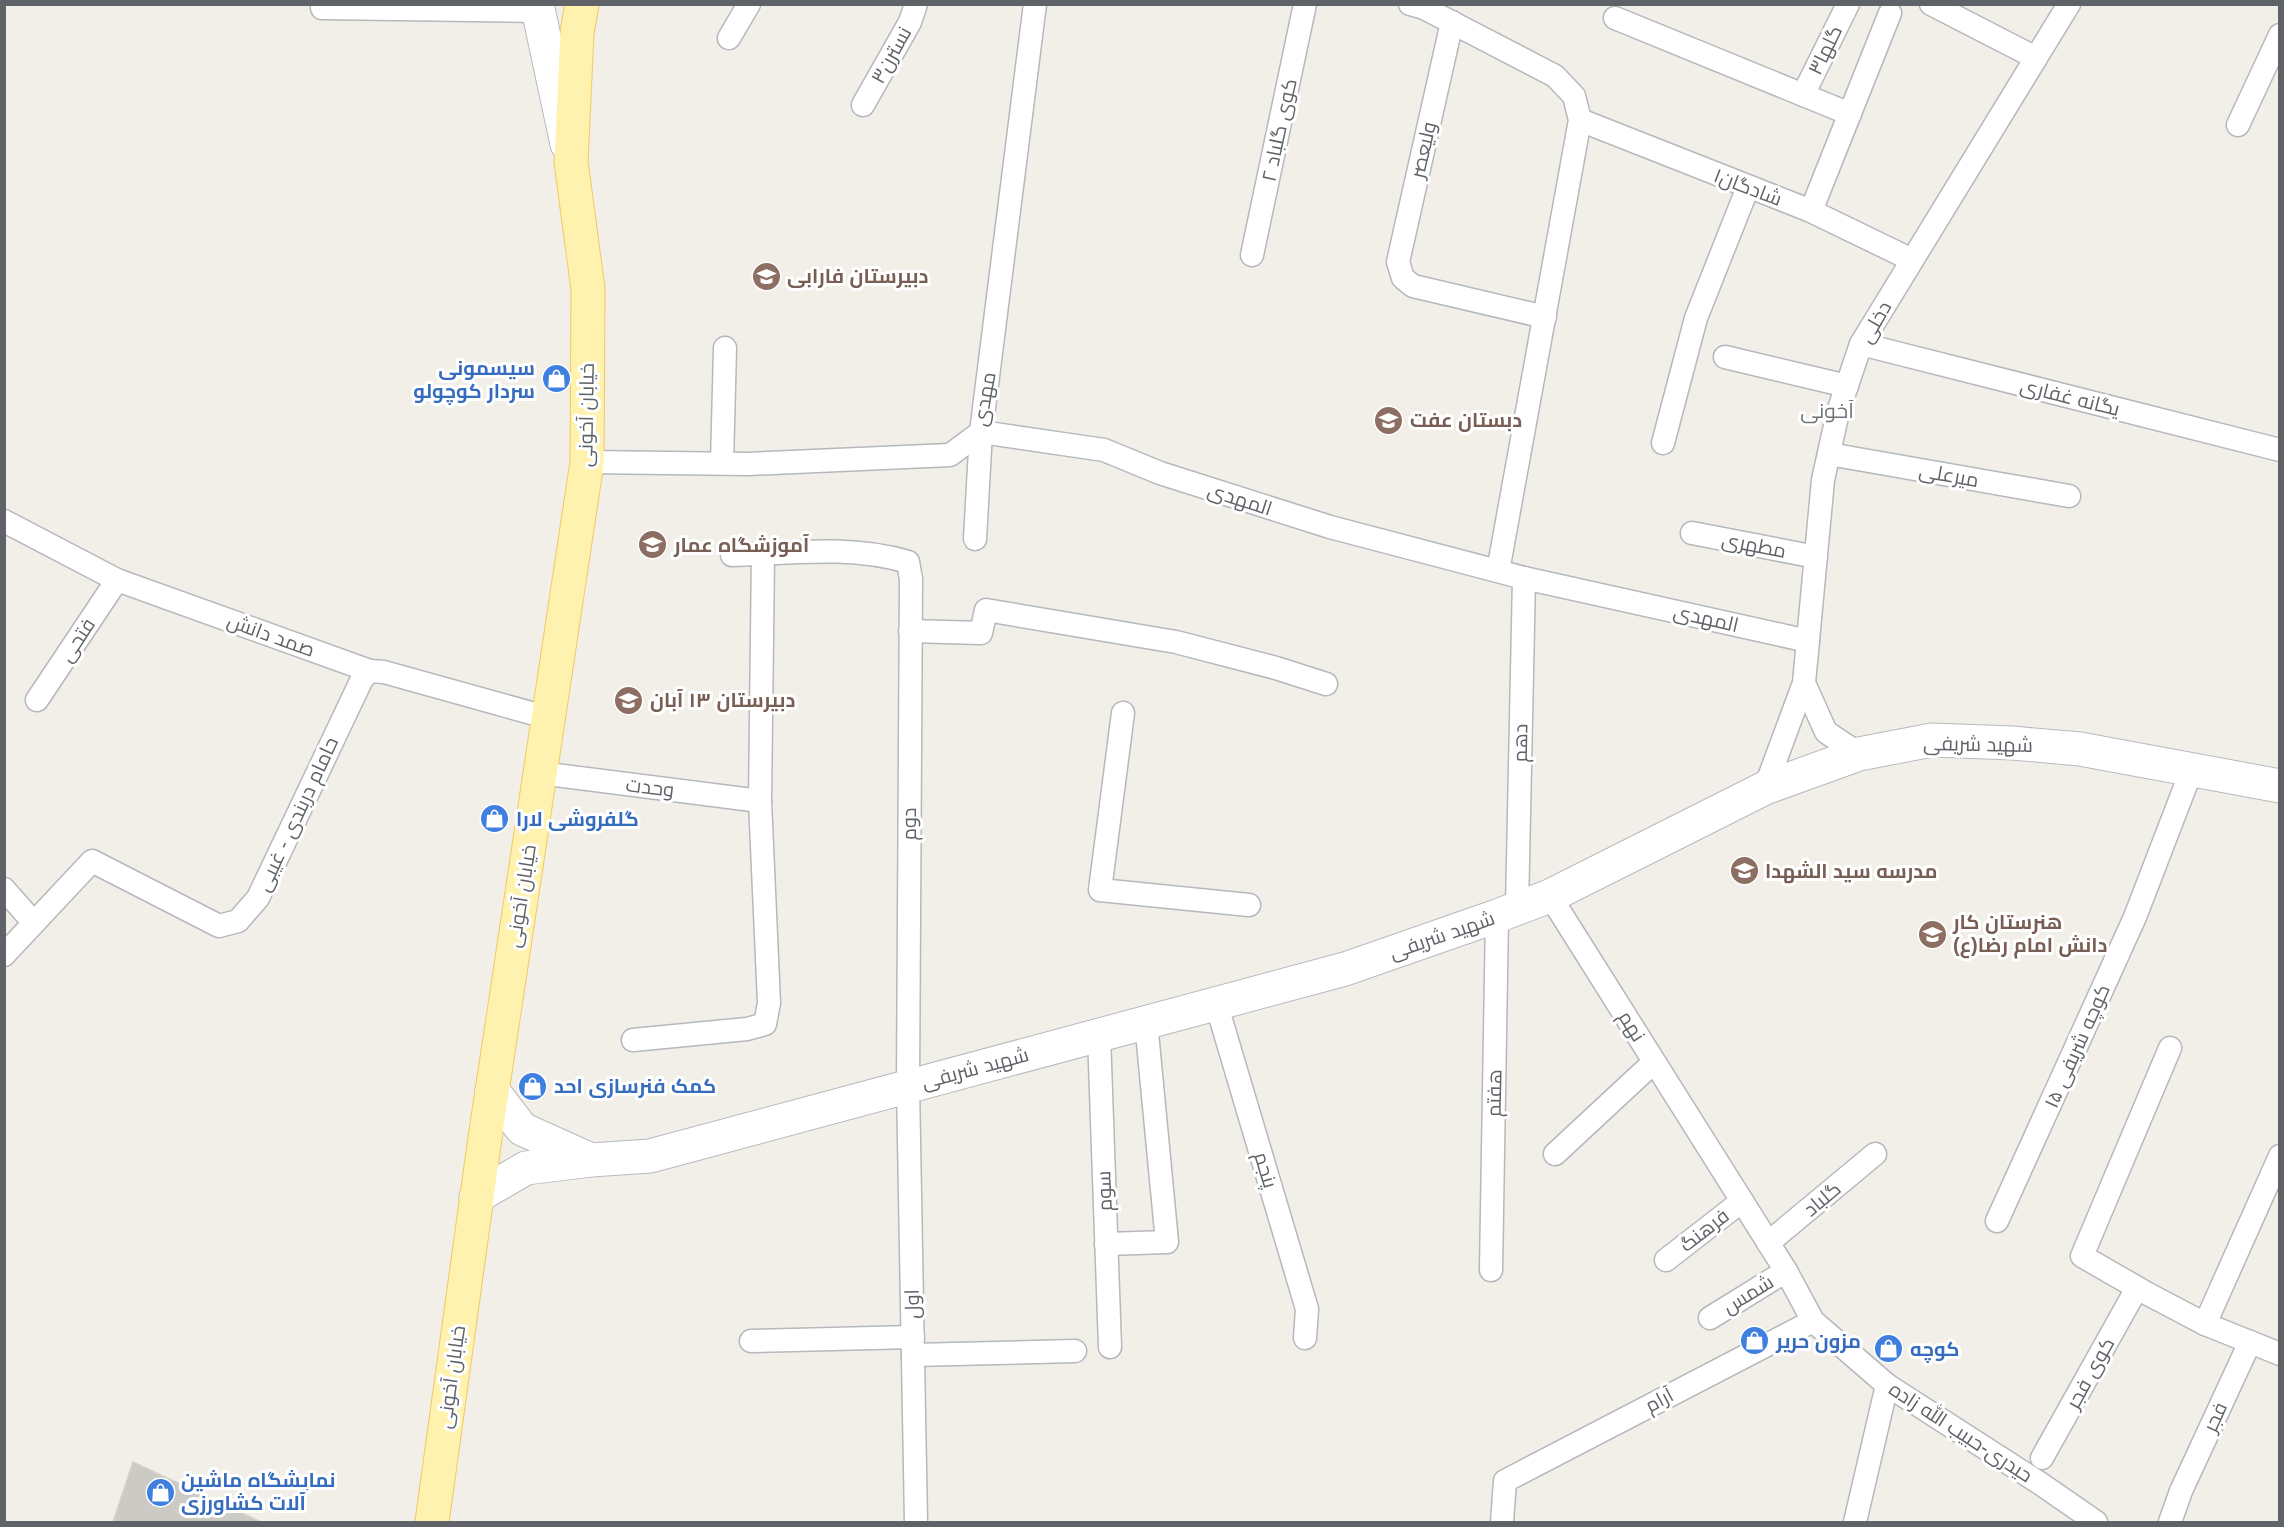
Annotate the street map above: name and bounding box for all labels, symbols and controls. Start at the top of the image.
street label: گلها۳ [1804,22,1848,79]
street label: نسترن۳ [867,23,917,88]
street label: کوی گلباد ۲ [1257,76,1303,184]
street label: ولیعصر [1406,120,1441,182]
street label: شادگان۱ [1710,164,1785,212]
school or university icon: دبیرستان فارابی [750,260,782,292]
place label: دبیرستان فارابی [787,265,929,288]
street label: دخلی [1854,297,1897,348]
place label: سیسمونی سردار کوچولو [413,357,535,405]
shop icon: سیسمونی سردار کوچولو [540,363,572,395]
street label: خیابان آخونی [574,363,600,467]
street label: مهدی [968,370,1002,428]
street label: یگانه غفاری [2018,374,2123,422]
district label: آخونی [1800,399,1854,424]
school or university icon: دبستان عفت [1373,404,1405,436]
place label: دبستان عفت [1410,409,1522,432]
street label: میرعلی [1917,459,1981,493]
street label: المهدی [1205,478,1275,522]
street label: مطهری [1720,528,1788,564]
school or university icon: آموزشگاه عمار [637,529,669,561]
place label: آموزشگاه عمار [673,534,810,557]
street label: المهدی [1671,600,1741,638]
street label: صمد دانش [224,609,318,663]
street label: فتحی [55,614,101,667]
school or university icon: دبیرستان ۱۳ آبان [613,684,645,716]
place label: دبیرستان ۱۳ آبان [650,689,795,712]
street label: دهم [1509,723,1534,763]
street label: شهید شریفی [1923,732,2033,758]
street label: حامام دربندی - غیبی [252,733,345,896]
street label: وحدت [624,773,675,802]
shop icon: گلفروشی لارا [479,803,511,835]
street label: دوم [898,807,923,841]
place label: گلفروشی لارا [516,808,639,831]
street label: خیابان آخونی [502,843,542,949]
school or university icon: مدرسه سید الشهدا [1728,855,1760,887]
place label: مدرسه سید الشهدا [1765,860,1937,884]
street label: شهید شریفی [1386,907,1498,965]
place label: هنرستان کار دانش امام رضا(ع) [1952,911,2107,959]
school or university icon: هنرستان کار دانش امام رضا(ع) [1916,918,1948,950]
street label: کوچه شریفی ۱۵ [2040,981,2116,1112]
street label: نهم [1612,1007,1650,1047]
street label: شهید شریفی [919,1043,1031,1095]
street label: هفتم [1483,1069,1508,1117]
shop icon: کمک فنرسازی احد [517,1070,549,1102]
place label: کمک فنرسازی احد [554,1075,716,1098]
street label: پنجم [1247,1149,1282,1192]
street label: سوم [1092,1170,1119,1212]
street label: گلباد [1799,1177,1845,1221]
street label: فرهنگ [1675,1204,1734,1257]
street label: شمس [1719,1270,1778,1319]
street label: اول [901,1289,925,1319]
street label: خیابان آخونی [433,1324,471,1430]
shop icon: مزون حریر [1739,1325,1771,1357]
place label: مزون حریر [1775,1330,1861,1353]
shop icon: کوچه [1873,1333,1905,1365]
street label: کوی فجر [2061,1334,2120,1414]
place label: کوچه [1910,1338,1960,1363]
street label: حیدری-حبیب الله زاده [1884,1376,2038,1488]
street label: آرام [1641,1383,1679,1419]
street label: فجر [2198,1399,2232,1437]
place label: نمایشگاه ماشین آلات کشاورزی [181,1469,335,1515]
shop icon: نمایشگاه ماشین آلات کشاورزی [144,1476,176,1508]

